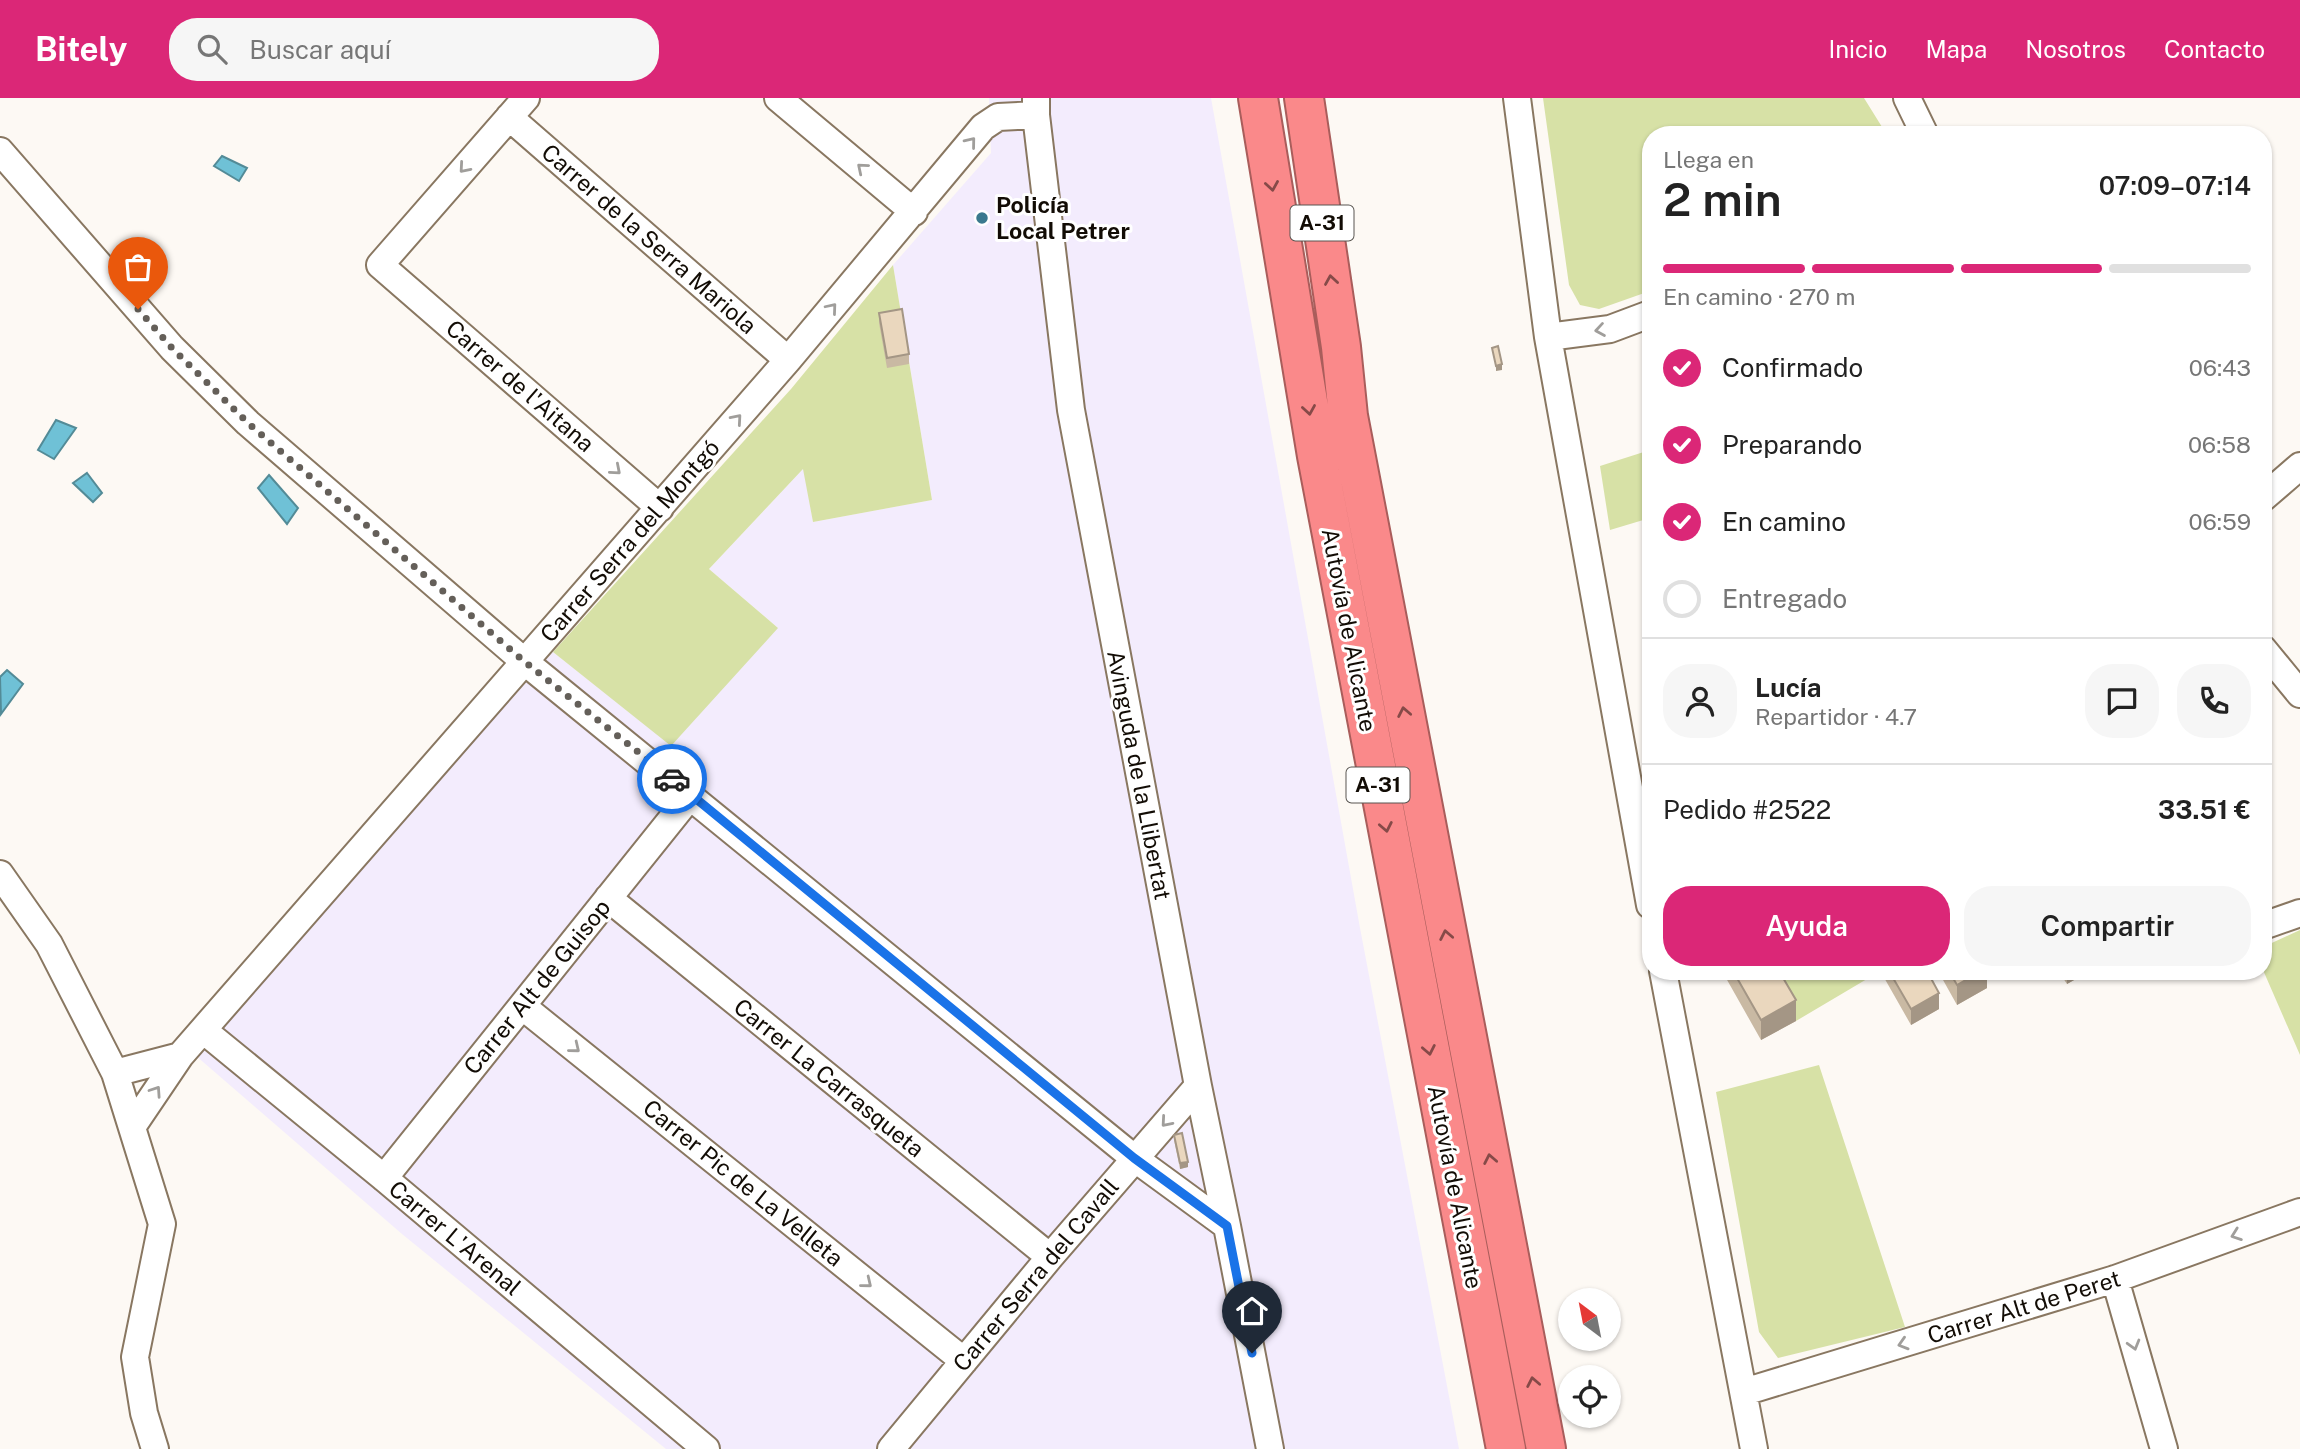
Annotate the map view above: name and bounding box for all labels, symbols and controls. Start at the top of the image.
search box [169,18,659,81]
text: Bitely [35,30,127,68]
icon: search [193,30,231,68]
text: Buscar aquí [249,34,391,65]
text: Inicio [1828,35,1887,63]
text: Mapa [1925,35,1987,63]
text: Nosotros [2025,35,2126,63]
text: Contacto [2164,35,2265,63]
street label: Carrer de la Serra Mariola [537,138,762,339]
one-way arrow [962,138,975,150]
text: Llega en [1663,146,1754,173]
one-way arrow [460,160,472,173]
one-way arrow [857,164,870,176]
text: 07:09–07:14 [2099,170,2251,201]
text: 2 min [1663,172,1782,226]
one-way arrow [1264,180,1279,192]
place label: Policía Local Petrer [996,191,1130,244]
road number: A-31 [1290,206,1354,240]
marker: Policía Local Petrer [974,210,990,226]
pin [108,237,168,309]
icon: bag [119,248,157,286]
one-way arrow [1324,274,1339,285]
text: En camino · 270 m [1663,283,1855,310]
one-way arrow [824,303,836,316]
street label: Carrer de l'Aitana [441,314,600,457]
one-way arrow [1595,322,1606,337]
icon: check [1663,349,1701,387]
text: Confirmado [1722,352,1863,383]
text: 06:43 [2189,354,2251,381]
one-way arrow [1301,404,1316,416]
one-way arrow [729,415,741,428]
icon: check [1663,426,1701,464]
text: Preparando [1722,429,1862,460]
text: 06:58 [2188,431,2251,458]
street label: Carrer Serra del Montgó [534,434,725,647]
one-way arrow [608,462,621,474]
icon: check [1663,503,1701,541]
text: En camino [1722,506,1846,537]
text: 06:59 [2188,508,2251,535]
street label: Autovía de Alicante [1317,526,1382,734]
text: Entregado [1722,583,1847,614]
street label: Avinguda de la Llibertat [1102,648,1177,902]
button: person [1663,664,1737,738]
button: chat [2085,664,2159,738]
button: phone [2177,664,2251,738]
text: Lucía [1755,672,1821,703]
text: Repartidor · 4.7 [1755,703,1917,730]
one-way arrow [1397,706,1412,718]
courier [637,744,707,814]
icon: car [653,760,691,798]
road number: A-31 [1346,768,1410,802]
text: Pedido #2522 [1663,794,1831,825]
text: 33.51 € [2158,794,2251,825]
one-way arrow [1378,821,1393,832]
button: Ayuda [1663,886,1950,966]
button: Compartir [1964,886,2251,966]
street label: Carrer Alt de Guisop [458,894,615,1080]
one-way arrow [1440,929,1455,941]
street label: Carrer La Carrasqueta [729,993,930,1162]
one-way arrow [568,1040,580,1053]
one-way arrow [1421,1044,1436,1056]
street label: Autovía de Alicante [1423,1083,1488,1291]
one-way arrow [148,1086,161,1099]
street label: Carrer Pic de La Velleta [638,1094,849,1272]
one-way arrow [1162,1113,1174,1126]
one-way arrow [1483,1153,1498,1165]
street label: Carrer Serra del Cavall [947,1173,1124,1376]
street label: Carrer L'Arenal [384,1175,527,1301]
one-way arrow [2230,1227,2242,1241]
street label: Carrer Alt de Peret [1924,1264,2124,1349]
one-way arrow [859,1275,872,1287]
pin [1222,1281,1282,1353]
north arrow [1558,1288,1620,1351]
map controls [1558,1288,1621,1428]
icon: home [1233,1292,1271,1330]
one-way arrow [1898,1335,1910,1350]
one-way arrow [2125,1338,2140,1350]
button: locate [1558,1365,1621,1428]
one-way arrow [1526,1376,1541,1388]

